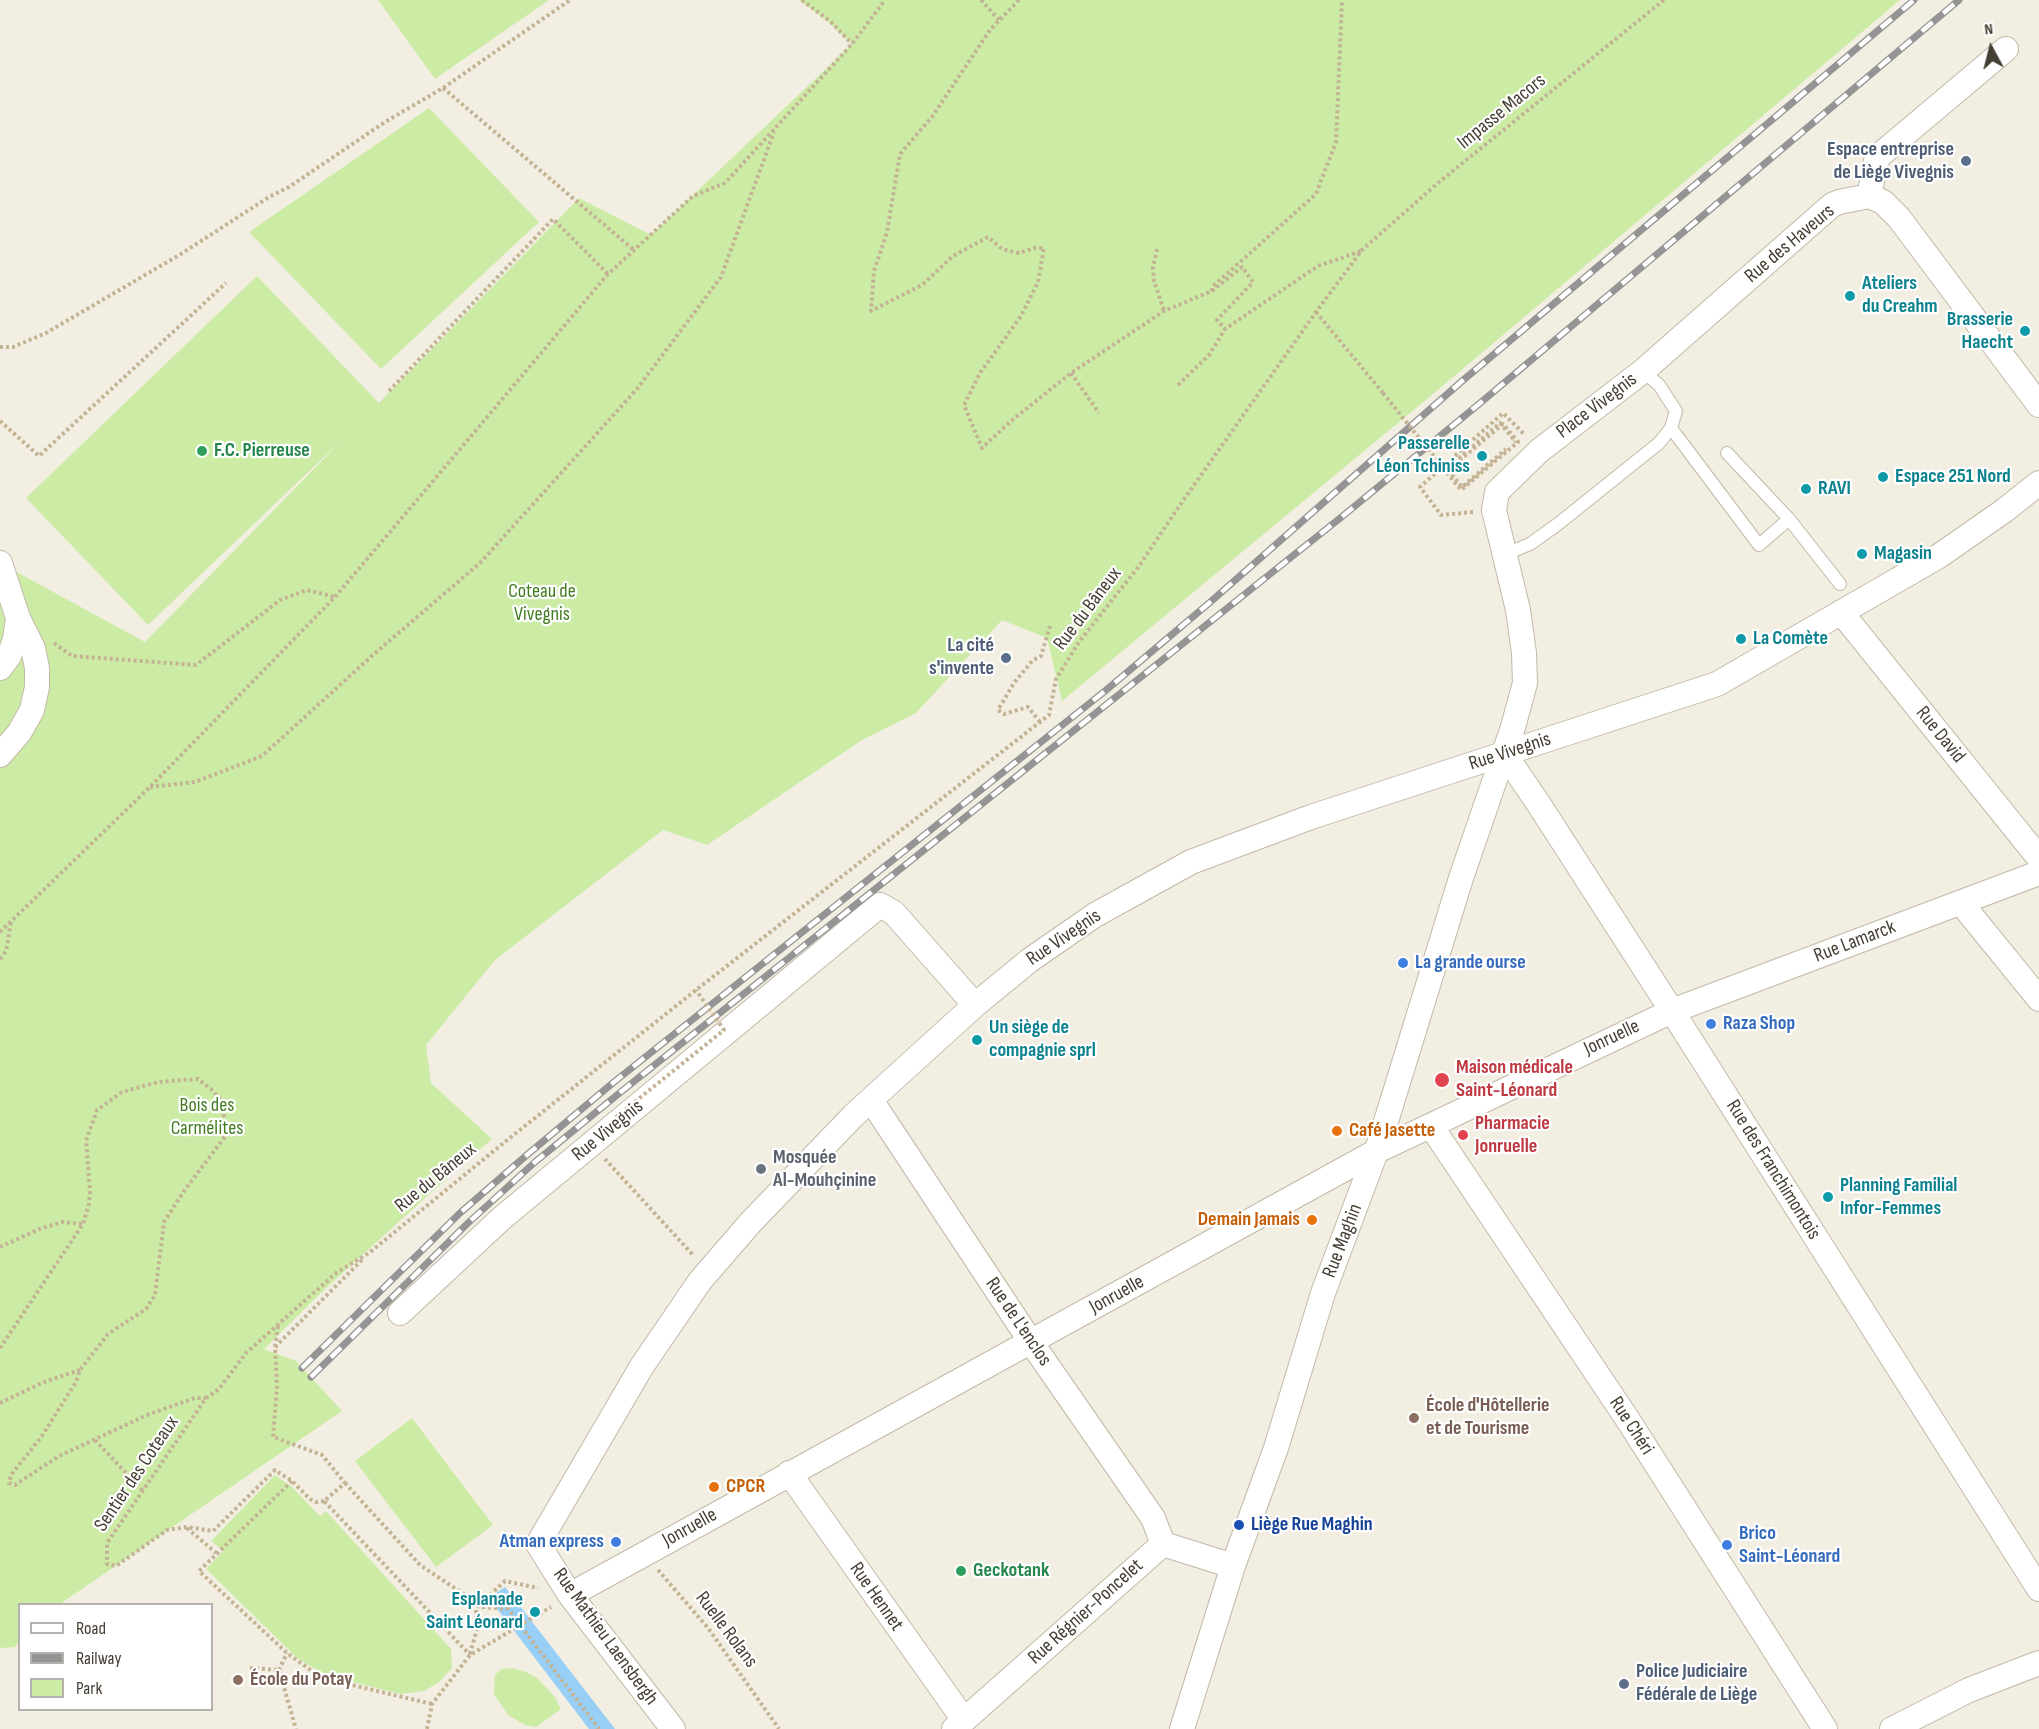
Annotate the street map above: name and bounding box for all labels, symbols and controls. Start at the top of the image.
north arrow [1961,18,2021,78]
text: N [1983,20,1994,40]
street label: Impasse Macors [1453,69,1551,155]
place label: Espace entreprise de Liège Vivegnis [1827,138,1954,185]
marker: Espace entreprise de Liège Vivegnis [1959,154,1973,168]
street label: Rue des Haveurs [1740,199,1840,289]
place label: Ateliers du Creahm [1862,272,1938,319]
marker: Ateliers du Creahm [1843,289,1857,303]
place label: Brasserie Haecht [1947,308,2013,355]
marker: Brasserie Haecht [2018,324,2032,338]
street label: Place Vivegnis [1552,368,1642,444]
place label: Passerelle Léon Tchiniss [1376,432,1470,479]
place label: F.C. Pierreuse [214,439,310,463]
marker: F.C. Pierreuse [195,444,209,458]
marker: Passerelle Léon Tchiniss [1475,449,1489,463]
place label: Espace 251 Nord [1895,465,2011,489]
marker: Espace 251 Nord [1876,470,1890,484]
place label: RAVI [1818,477,1851,501]
marker: RAVI [1799,482,1813,496]
place label: Magasin [1874,542,1932,566]
marker: Magasin [1855,547,1869,561]
street label: Rue du Bâneux [1049,563,1127,655]
park label: Coteau de Vivegnis [508,580,576,627]
place label: La Comète [1753,627,1828,651]
marker: La Comète [1734,632,1748,646]
place label: La cité s'invente [929,634,994,681]
marker: La cité s'invente [999,651,1013,665]
street label: Rue David [1910,702,1970,768]
street label: Rue Vivegnis [1466,728,1554,776]
street label: Rue Vivegnis [1022,904,1106,972]
street label: Rue Lamarck [1811,915,1899,969]
place label: La grande ourse [1415,951,1526,975]
marker: La grande ourse [1396,956,1410,970]
place label: Raza Shop [1723,1012,1795,1036]
street label: Jonruelle [1580,1015,1644,1061]
place label: Un siège de compagnie sprl [989,1016,1096,1063]
marker: Raza Shop [1704,1017,1718,1031]
marker: Un siège de compagnie sprl [970,1033,984,1047]
place label: Maison médicale Saint-Léonard [1456,1056,1573,1103]
marker: Maison médicale Saint-Léonard [1433,1071,1451,1089]
park label: Bois des Carmélites [171,1094,243,1141]
street label: Rue Vivegnis [568,1095,648,1167]
street label: Rue des Franchimontois [1720,1096,1826,1244]
place label: Pharmacie Jonruelle [1475,1112,1550,1159]
place label: Café Jasette [1349,1119,1435,1143]
marker: Café Jasette [1330,1124,1344,1138]
marker: Pharmacie Jonruelle [1456,1128,1470,1142]
street label: Rue du Bâneux [390,1138,482,1218]
place label: Mosquée Al-Mouhçinine [773,1146,876,1193]
marker: Mosquée Al-Mouhçinine [754,1162,768,1176]
place label: Planning Familial Infor-Femmes [1840,1174,1957,1221]
marker: Planning Familial Infor-Femmes [1821,1190,1835,1204]
street label: Rue Maghin [1318,1201,1368,1281]
place label: Demain Jamais [1198,1208,1300,1232]
marker: Demain Jamais [1305,1213,1319,1227]
street label: Jonruelle [1086,1270,1148,1320]
street label: Rue de L'enclos [980,1273,1056,1371]
street label: Rue Chéri [1603,1392,1659,1460]
place label: École d'Hôtellerie et de Tourisme [1426,1394,1550,1441]
marker: École d'Hôtellerie et de Tourisme [1407,1411,1421,1425]
street label: Sentier des Coteaux [90,1412,184,1536]
place label: CPCR [726,1475,765,1499]
marker: CPCR [707,1480,721,1494]
street label: Jonruelle [659,1503,721,1553]
place label: Liège Rue Maghin [1251,1513,1373,1537]
marker: Liège Rue Maghin [1232,1518,1246,1532]
place label: Brico Saint-Léonard [1739,1522,1840,1569]
place label: Atman express [500,1530,604,1554]
marker: Atman express [609,1535,623,1549]
marker: Brico Saint-Léonard [1720,1538,1734,1552]
street label: Rue Régnier-Poncelet [1024,1554,1148,1670]
street label: Rue Hennet [844,1558,908,1636]
place label: Geckotank [973,1559,1049,1583]
street label: Rue Mathieu Laensbergh [547,1564,663,1710]
marker: Geckotank [954,1564,968,1578]
street label: Ruelle Rolans [690,1587,762,1673]
place label: Esplanade Saint Léonard [426,1588,523,1635]
legend [18,1603,213,1711]
marker: Esplanade Saint Léonard [528,1605,542,1619]
text: Road [76,1618,106,1639]
text: Railway [76,1648,121,1669]
place label: Police Judiciaire Fédérale de Liège [1636,1660,1757,1707]
place label: École du Potay [250,1668,353,1692]
marker: École du Potay [231,1673,245,1687]
marker: Police Judiciaire Fédérale de Liège [1617,1677,1631,1691]
text: Park [76,1678,102,1699]

